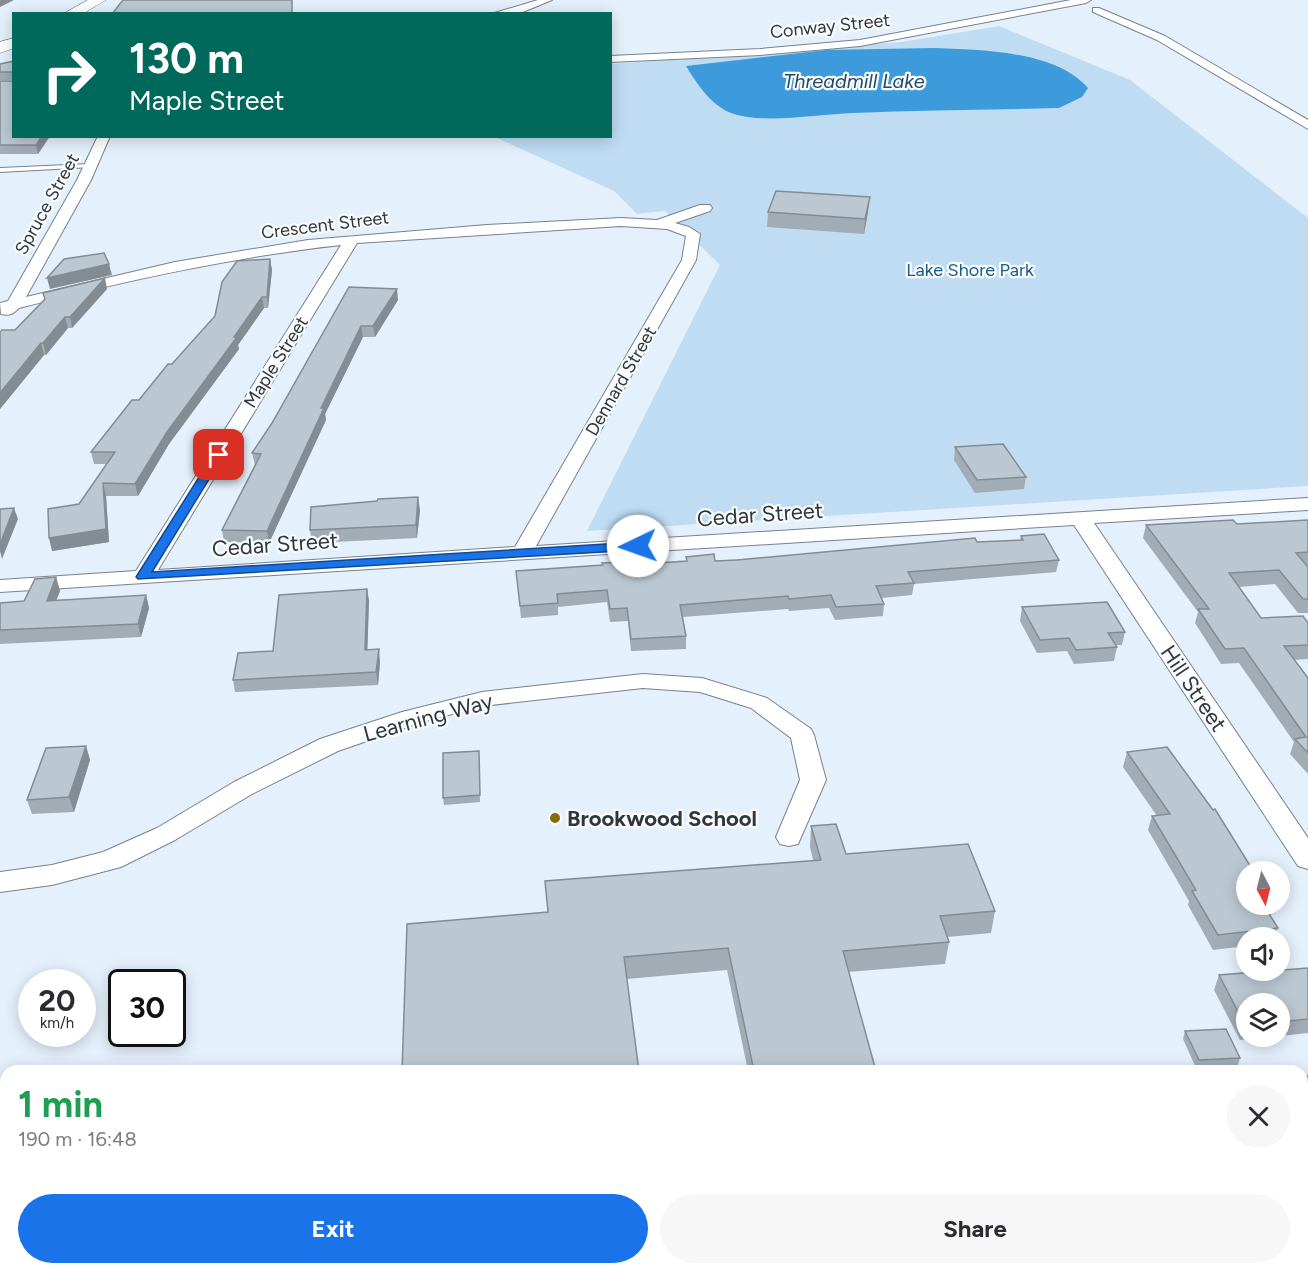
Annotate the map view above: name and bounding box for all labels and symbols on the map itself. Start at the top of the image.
street label: Conway Street [769,9,891,43]
water label: Threadmill Lake [783,69,925,93]
street label: Spruce Street [10,149,84,258]
street label: Crescent Street [260,206,390,244]
park label: Lake Shore Park [906,259,1034,281]
street label: Maple Street [239,312,313,412]
street label: Dennard Street [581,322,661,440]
pin [193,429,244,480]
street label: Cedar Street [696,497,824,532]
position arrow [606,514,670,578]
street label: Cedar Street [211,527,339,562]
street label: Hill Street [1155,640,1232,737]
street label: Learning Way [360,687,496,748]
place label: Brookwood School [567,805,757,832]
marker: Brookwood School [548,811,562,825]
north arrow [1236,861,1290,915]
speed limit sign: 30 [108,969,186,1047]

